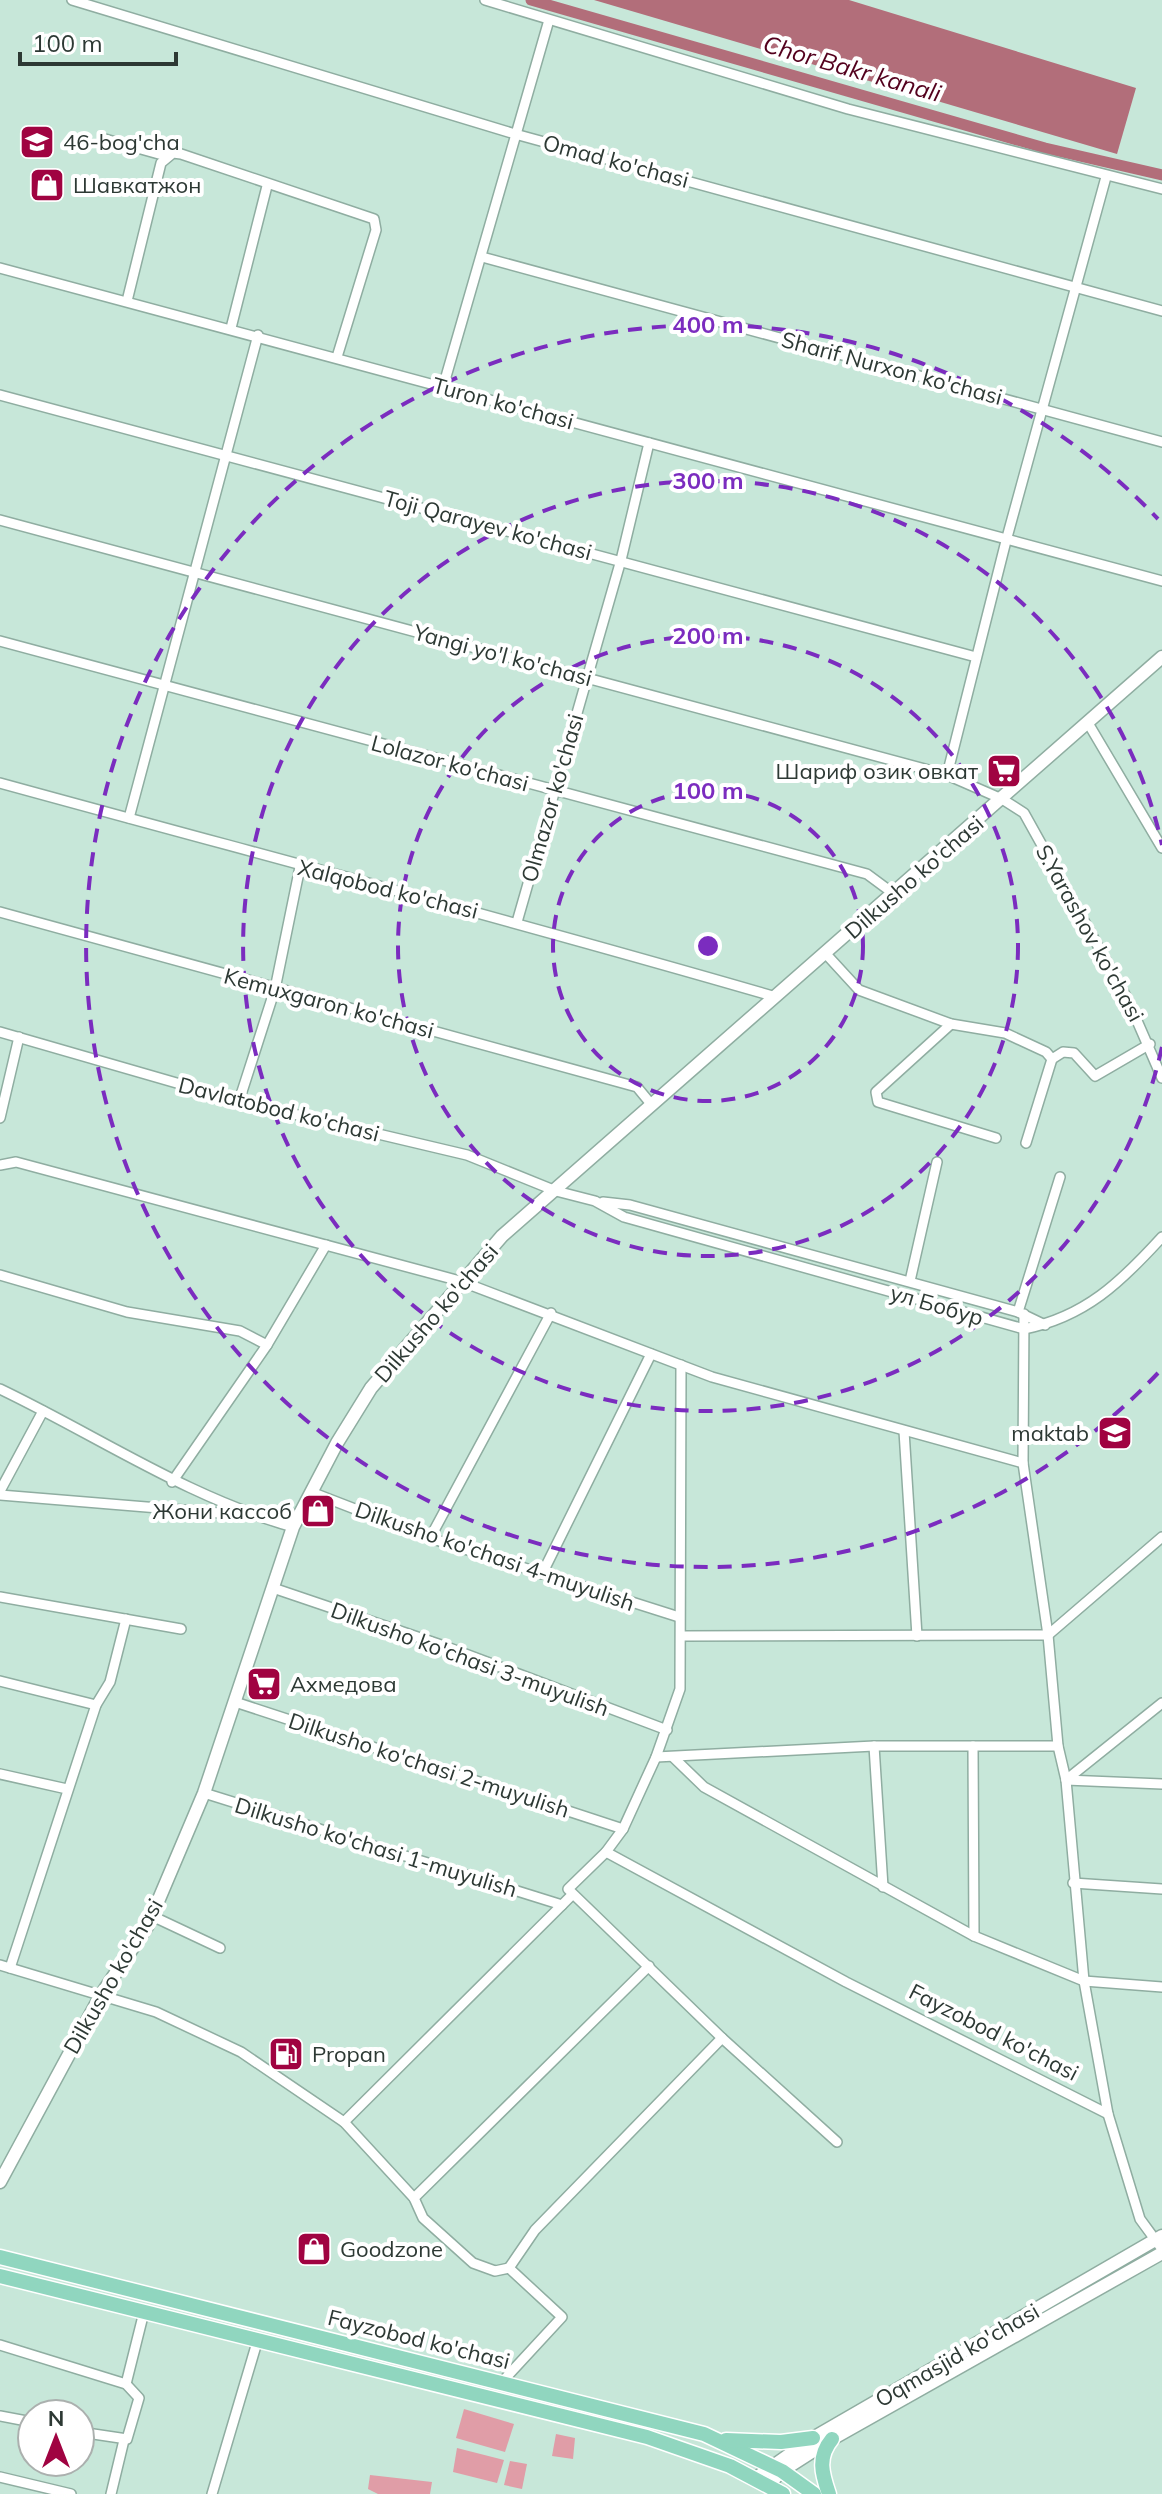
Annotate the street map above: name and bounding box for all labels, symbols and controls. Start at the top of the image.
scale bar [20,16,176,66]
text: 100 m [32,28,103,58]
water label: Chor Bakr kanali [760,28,945,108]
school or university icon: 46-bog'cha [18,123,56,161]
place label: 46-bog'cha [63,128,180,156]
street label: Omad ko'chasi [540,128,692,194]
shop icon: Шавкатжон [28,166,66,204]
place label: Шавкатжон [73,171,201,199]
text: 400 m [672,309,744,339]
street label: Sharif Nurxon ko'chasi [778,325,1006,411]
street label: Turon ko'chasi [429,371,577,435]
text: 300 m [672,465,744,495]
street label: Toji Qarayev ko'chasi [381,484,595,566]
street label: Yangi yo'l ko'chasi [410,617,595,692]
text: 200 m [672,620,744,650]
street label: Olmazor ko'chasi [515,711,589,885]
street label: Lolazor ko'chasi [368,729,532,797]
supermarket icon: Шариф озик овкат [985,752,1023,790]
place label: Шариф озик овкат [776,757,978,785]
text: 100 m [672,775,744,805]
street label: Dilkusho ko'chasi [839,809,989,945]
street label: S.Yarashov ko'chasi [1030,839,1150,1027]
street label: Xalqobod ko'chasi [295,853,481,925]
centre of rings [694,932,722,960]
street label: Kemuxgaron ko'chasi [221,961,437,1045]
street label: Davlatobod ko'chasi [176,1070,382,1148]
street label: Dilkusho ko'chasi [368,1238,504,1388]
street label: ул Бобур [887,1278,987,1332]
school or university icon: maktab [1096,1414,1134,1452]
place label: maktab [1011,1419,1089,1447]
shop icon: Жони кассоб [299,1492,337,1530]
street label: Dilkusho ko'chasi 4-muyulish [352,1495,638,1617]
place label: Жони кассоб [152,1497,292,1525]
street label: Dilkusho ko'chasi 3-muyulish [327,1596,613,1722]
supermarket icon: Ахмедова [245,1665,283,1703]
place label: Ахмедова [290,1670,397,1698]
street label: Dilkusho ko'chasi 2-muyulish [285,1706,573,1824]
street label: Dilkusho ko'chasi 1-muyulish [231,1791,521,1903]
street label: Dilkusho ko'chasi [57,1893,169,2059]
street label: Fayzobod ko'chasi [904,1977,1084,2087]
fuel station icon: Propan [267,2035,305,2073]
place label: Propan [312,2040,386,2068]
shop icon: Goodzone [295,2230,333,2268]
place label: Goodzone [340,2235,443,2263]
street label: Oqmasjid ko'chasi [870,2297,1044,2413]
street label: Fayzobod ko'chasi [325,2303,513,2375]
north arrow [16,2398,96,2478]
text: N [48,2404,64,2432]

